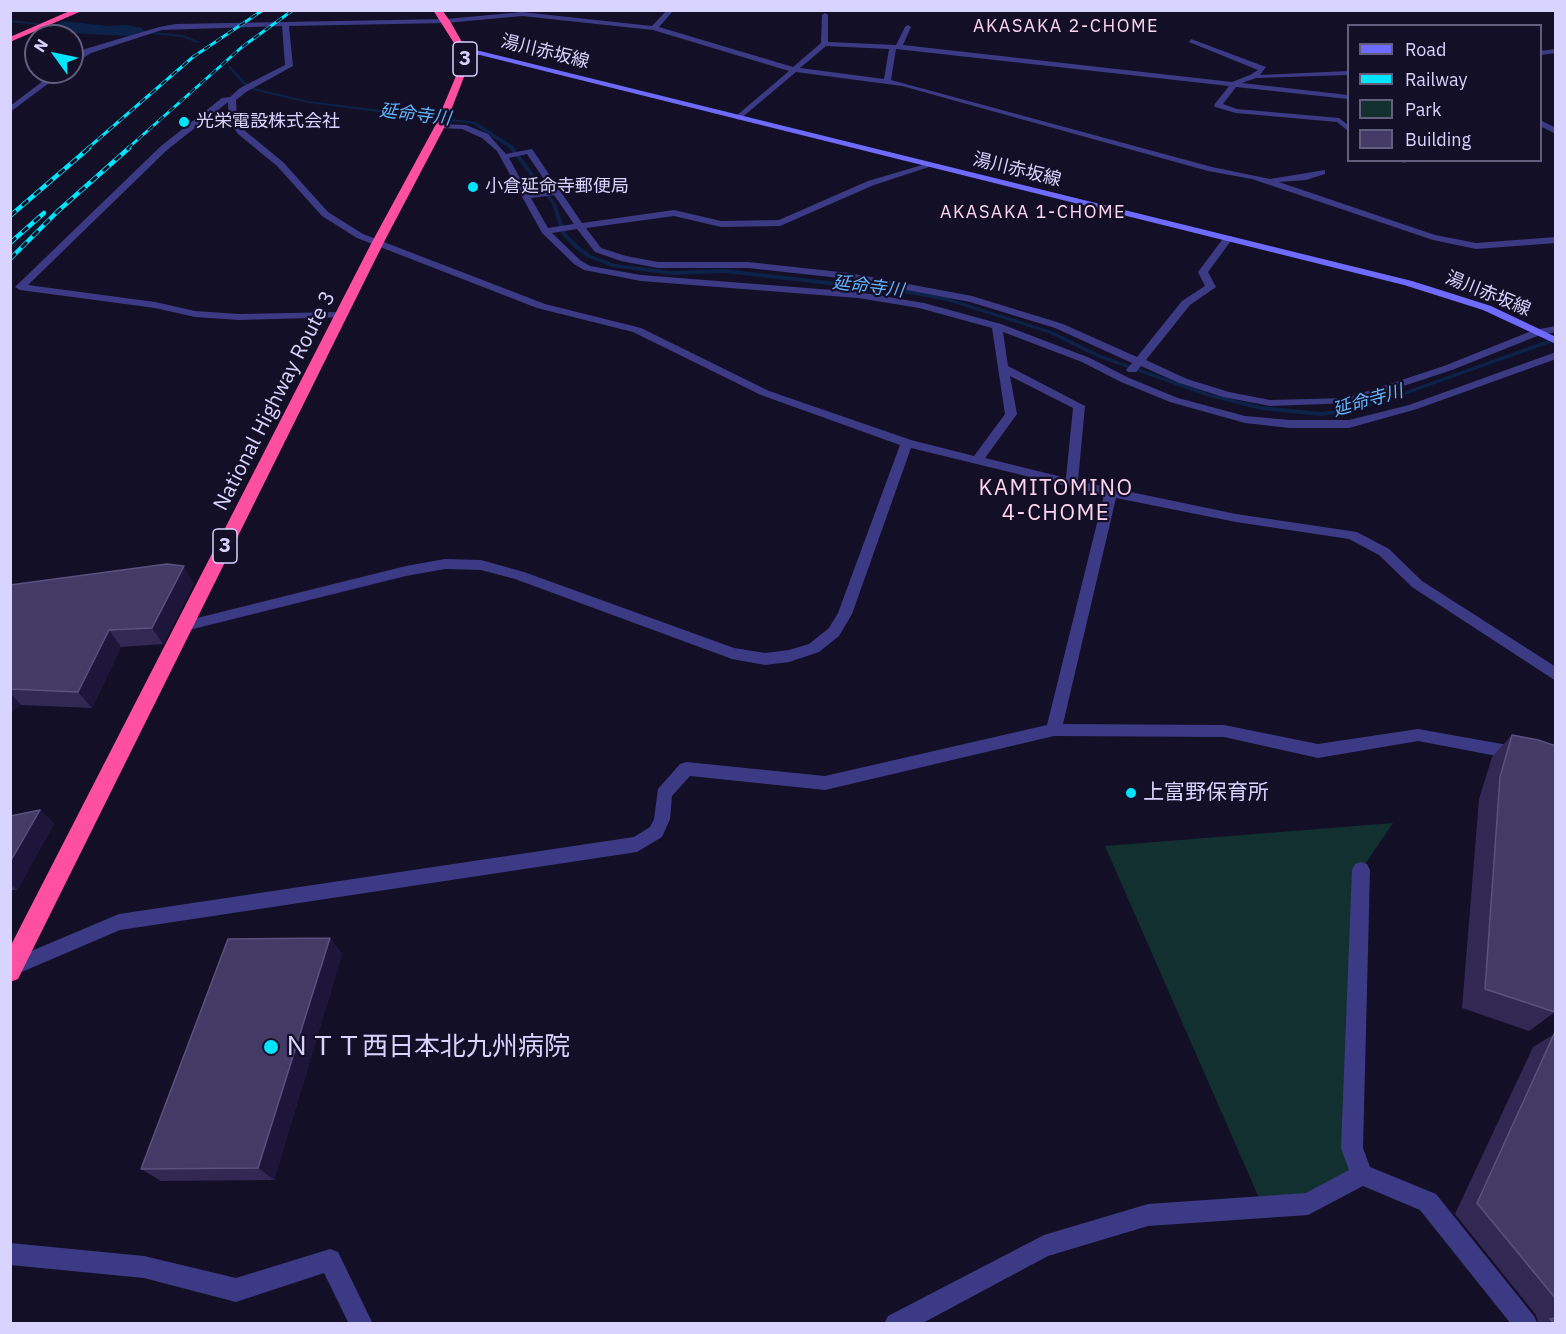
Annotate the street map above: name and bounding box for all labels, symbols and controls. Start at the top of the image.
district label: AKASAKA 2-CHOME [973,16,1159,38]
north arrow [24,24,84,84]
legend [1347,24,1542,162]
street label: 湯川赤坂線 [499,31,591,73]
text: N [29,35,52,56]
text: Road [1405,38,1446,61]
road number: 3 [453,42,477,76]
text: Railway [1405,68,1467,91]
text: Park [1405,98,1441,121]
water label: 延命寺川 [378,100,452,130]
place label: 光栄電設株式会社 [196,111,340,133]
marker: 光栄電設株式会社 [177,115,191,129]
text: Building [1405,128,1471,151]
street label: 湯川赤坂線 [971,149,1063,191]
place label: 小倉延命寺郵便局 [485,176,629,198]
marker: 小倉延命寺郵便局 [466,180,480,194]
district label: AKASAKA 1-CHOME [940,202,1126,224]
street label: 湯川赤坂線 [1442,267,1534,321]
water label: 延命寺川 [831,272,905,302]
street label: National Highway Route 3 [209,287,341,515]
water label: 延命寺川 [1330,381,1406,421]
district label: KAMITOMINO 4-CHOME [978,476,1134,528]
road number: 3 [213,529,237,563]
place label: 上富野保育所 [1143,780,1269,806]
marker: 上富野保育所 [1124,786,1138,800]
place label: ＮＴＴ西日本北九州病院 [284,1031,570,1063]
marker: ＮＴＴ西日本北九州病院 [262,1038,280,1056]

